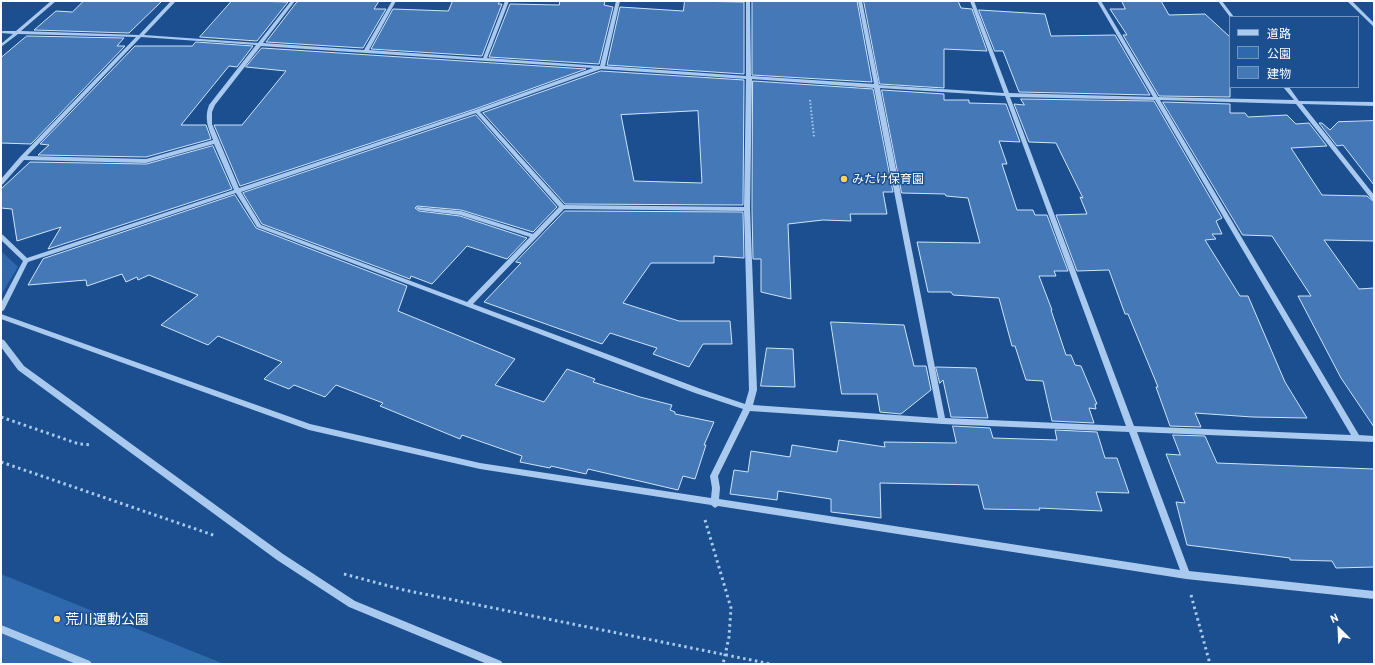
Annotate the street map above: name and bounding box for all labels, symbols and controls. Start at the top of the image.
legend [1229,16,1359,88]
text: 道路 [1267,26,1291,40]
text: 公園 [1267,46,1291,60]
text: 建物 [1267,66,1291,80]
place label: みたけ保育園 [852,172,924,186]
marker: みたけ保育園 [839,174,849,184]
north arrow [1319,609,1359,649]
text: N [1328,610,1340,625]
place label: 荒川運動公園 [65,611,149,627]
marker: 荒川運動公園 [52,614,62,624]

